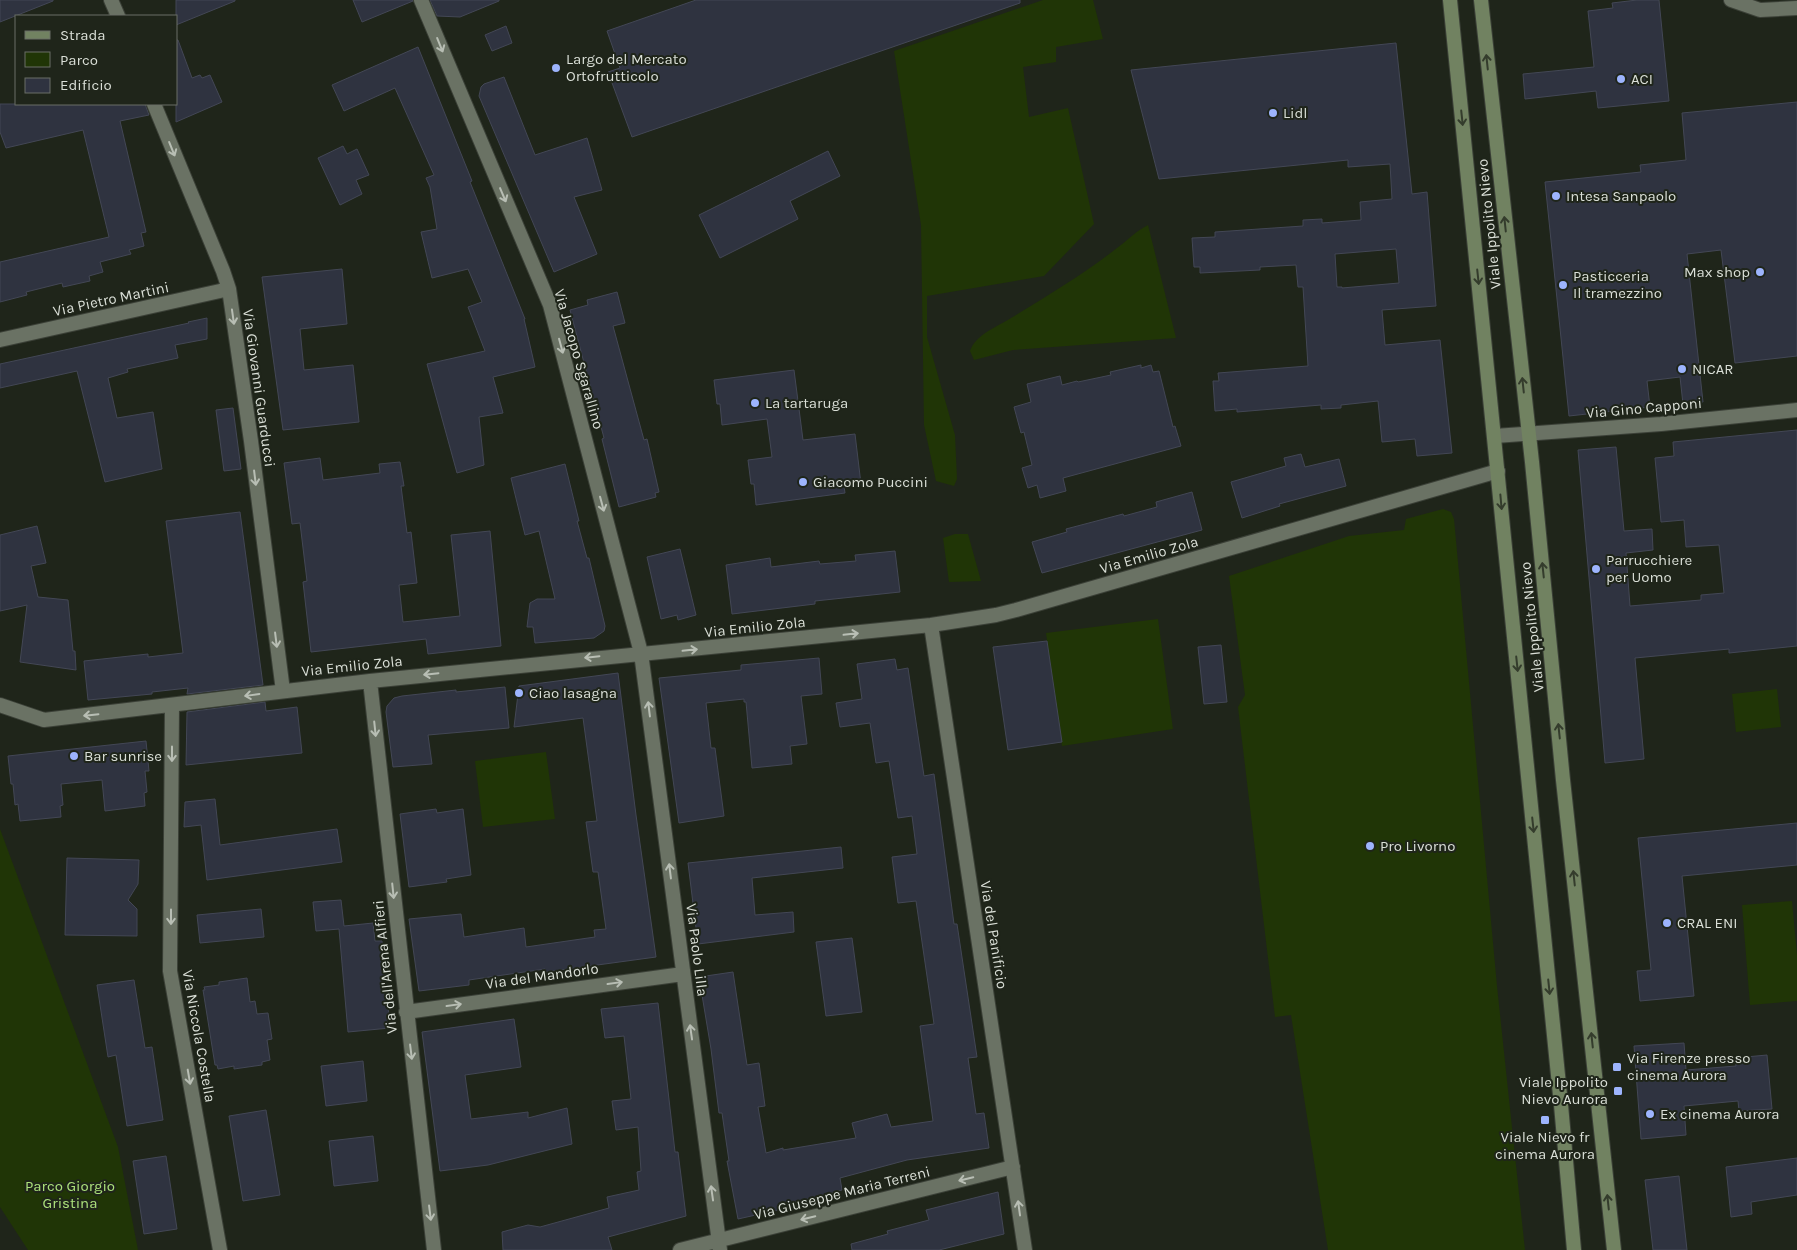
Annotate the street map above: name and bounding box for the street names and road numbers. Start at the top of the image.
street label: Viale Ippolito Nievo [1473,158,1505,290]
street label: Via Pietro Martini [51,278,171,320]
street label: Via Jacopo Sgarallino [550,287,608,431]
street label: Via Giovanni Guarducci [239,308,279,468]
street label: Via Gino Capponi [1585,394,1703,422]
street label: Via Emilio Zola [1098,532,1200,578]
street label: Viale Ippolito Nievo [1516,561,1548,693]
street label: Via Emilio Zola [704,613,806,641]
street label: Via Emilio Zola [301,652,403,680]
street label: Via del Panificio [977,880,1011,990]
street label: Via dell'Arena Alfieri [369,899,401,1035]
street label: Via Paolo Lilla [682,902,712,998]
street label: Via del Mandorlo [484,959,600,993]
street label: Via Niccola Costella [178,968,220,1104]
street label: Via Giuseppe Maria Terreni [752,1162,932,1224]

